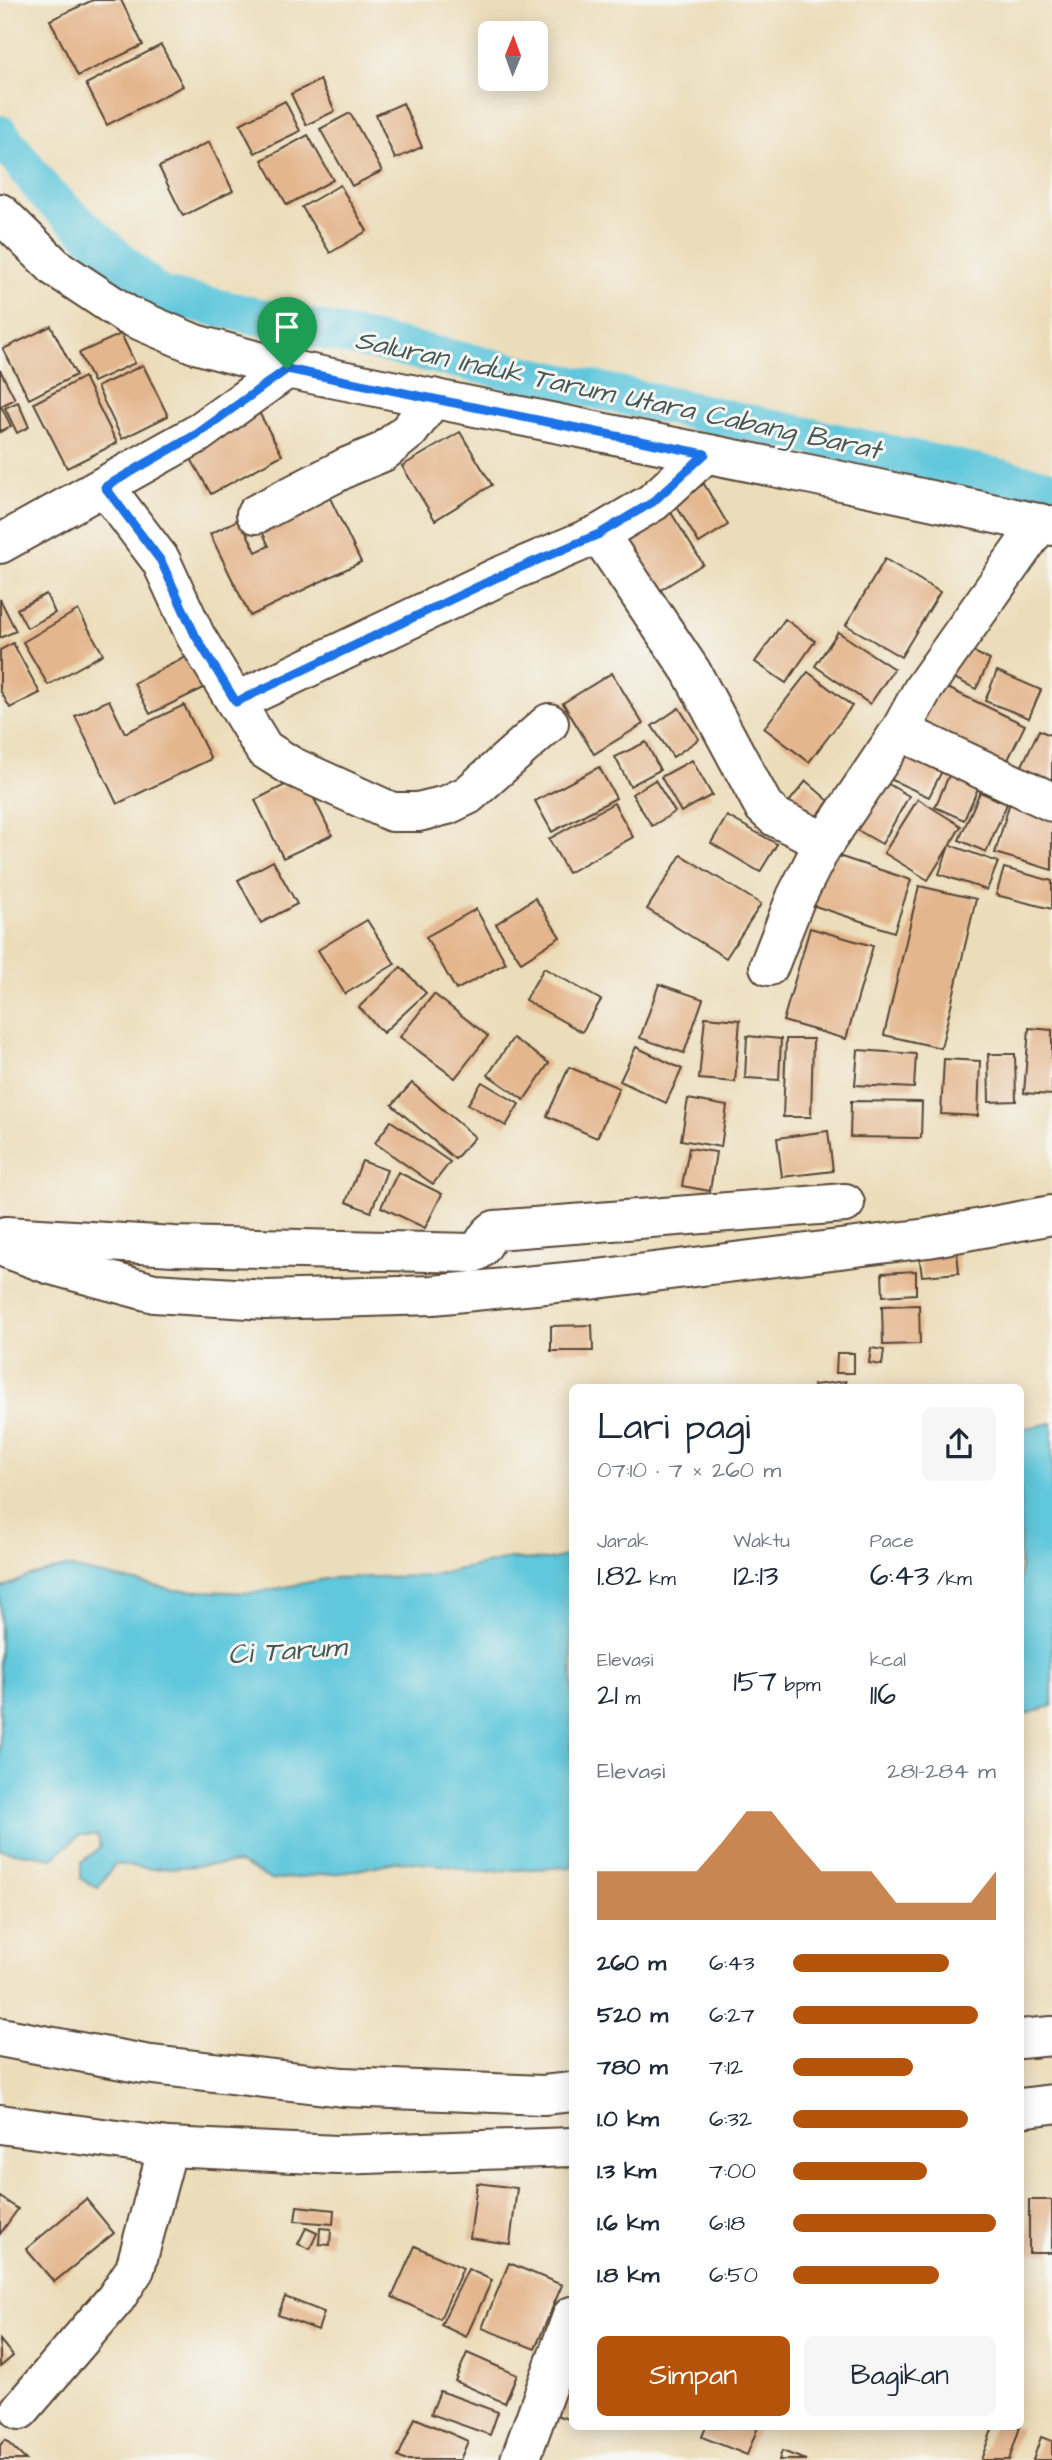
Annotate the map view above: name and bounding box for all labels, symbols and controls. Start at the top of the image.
north arrow [478,21,548,91]
map controls [478,21,548,91]
pin [257,297,317,369]
icon: arrive [268,308,306,346]
water label: Saluran Induk Tarum Utara Cabang Barat [351,320,887,471]
text: Lari pagi [597,1402,750,1454]
button: share [922,1407,996,1481]
text: 07:10 · 7 × 260 m [597,1454,781,1486]
text: Jarak [597,1528,649,1555]
text: Waktu [733,1528,790,1555]
text: Pace [870,1528,914,1555]
text: 1.82 [597,1555,642,1597]
text: 12:13 [733,1555,778,1597]
text: 6:43 [870,1555,929,1597]
text: km [642,1566,676,1593]
text: /km [929,1566,972,1593]
water label: Ci Tarum [227,1627,351,1675]
text: Elevasi [597,1647,653,1674]
text: kcal [870,1647,906,1674]
text: 157 [733,1661,777,1703]
text: bpm [777,1672,821,1699]
text: 21 [597,1674,618,1716]
text: 116 [870,1674,896,1716]
text: m [618,1685,640,1712]
text: Elevasi [597,1755,665,1787]
text: 281–284 m [887,1755,996,1787]
text: 260 m [597,1947,666,1979]
text: 6:43 [709,1947,755,1979]
text: 520 m [597,1999,668,2031]
text: 6:27 [709,1999,755,2031]
text: 780 m [597,2051,668,2083]
text: 7:12 [709,2051,743,2083]
text: 1.0 km [597,2103,659,2135]
text: 6:32 [709,2103,752,2135]
text: 1.3 km [597,2155,656,2187]
text: 7:00 [709,2155,756,2187]
text: 1.6 km [597,2207,659,2239]
text: 6:18 [709,2207,745,2239]
text: 1.8 km [597,2259,659,2291]
text: 6:50 [709,2259,758,2291]
button: Simpan [597,2336,790,2416]
button: Bagikan [804,2336,996,2416]

